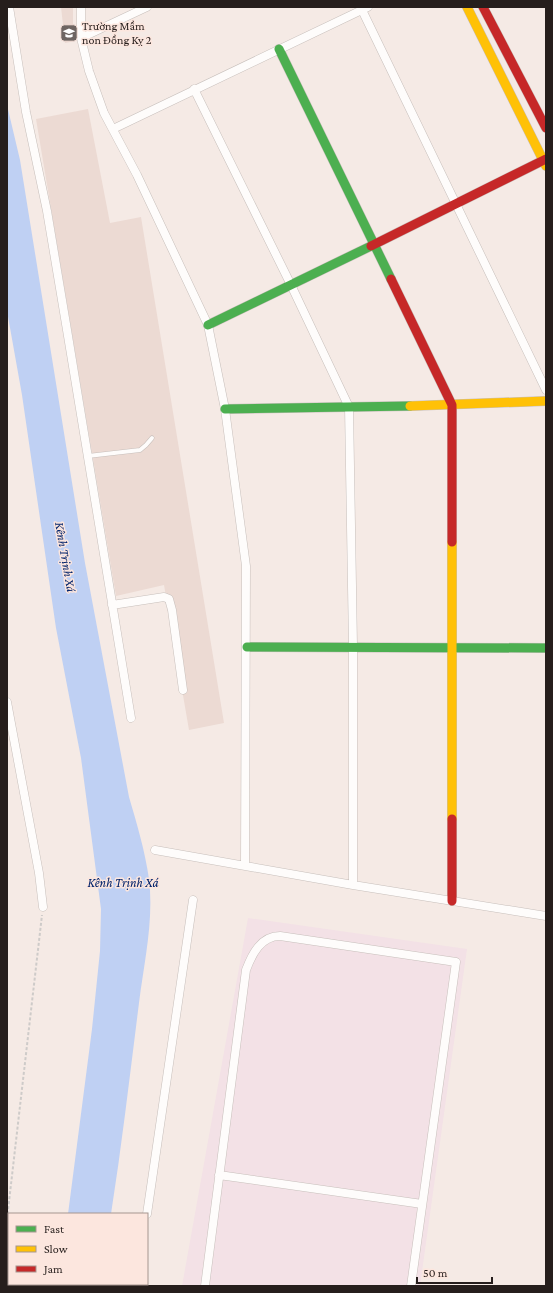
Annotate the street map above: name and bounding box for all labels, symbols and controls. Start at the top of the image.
place label: Trường Mầm non Đồng Kỵ 2 [82,19,152,47]
school or university icon: Trường Mầm non Đồng Kỵ 2 [59,23,79,43]
water label: Kênh Trịnh Xá [52,521,79,594]
water label: Kênh Trịnh Xá [87,875,159,890]
legend [8,1213,148,1285]
text: Fast [44,1222,65,1236]
text: Slow [44,1242,68,1256]
scale bar [417,1259,492,1285]
text: Jam [43,1262,63,1276]
text: 50 m [423,1266,448,1280]

